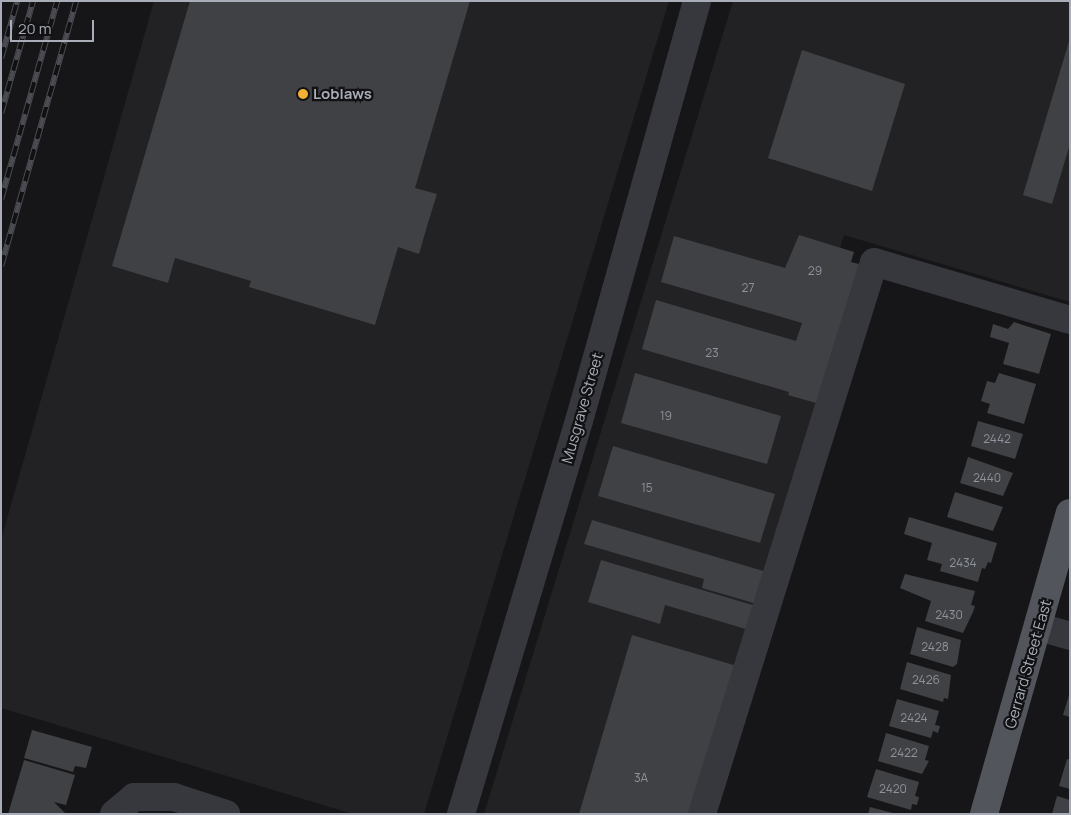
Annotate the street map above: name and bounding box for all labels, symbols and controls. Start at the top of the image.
scale bar [12,10,96,42]
text: 20 m [18,18,51,39]
place label: Loblaws [313,85,372,103]
marker: Loblaws [297,88,309,100]
house number: 29 [808,264,822,278]
house number: 27 [742,281,754,295]
house number: 23 [705,346,719,360]
street label: Musgrave Street [558,350,606,466]
house number: 19 [660,409,672,423]
house number: 2442 [983,432,1011,446]
house number: 2440 [973,471,1001,485]
house number: 15 [641,481,653,495]
house number: 2434 [949,556,977,570]
street label: Gerrard Street East [1001,598,1055,730]
house number: 2430 [935,608,963,622]
house number: 2428 [921,640,949,654]
house number: 2426 [912,673,940,687]
house number: 2424 [900,711,928,725]
house number: 2422 [890,746,918,760]
house number: 3A [634,771,648,785]
house number: 2420 [879,782,907,796]

